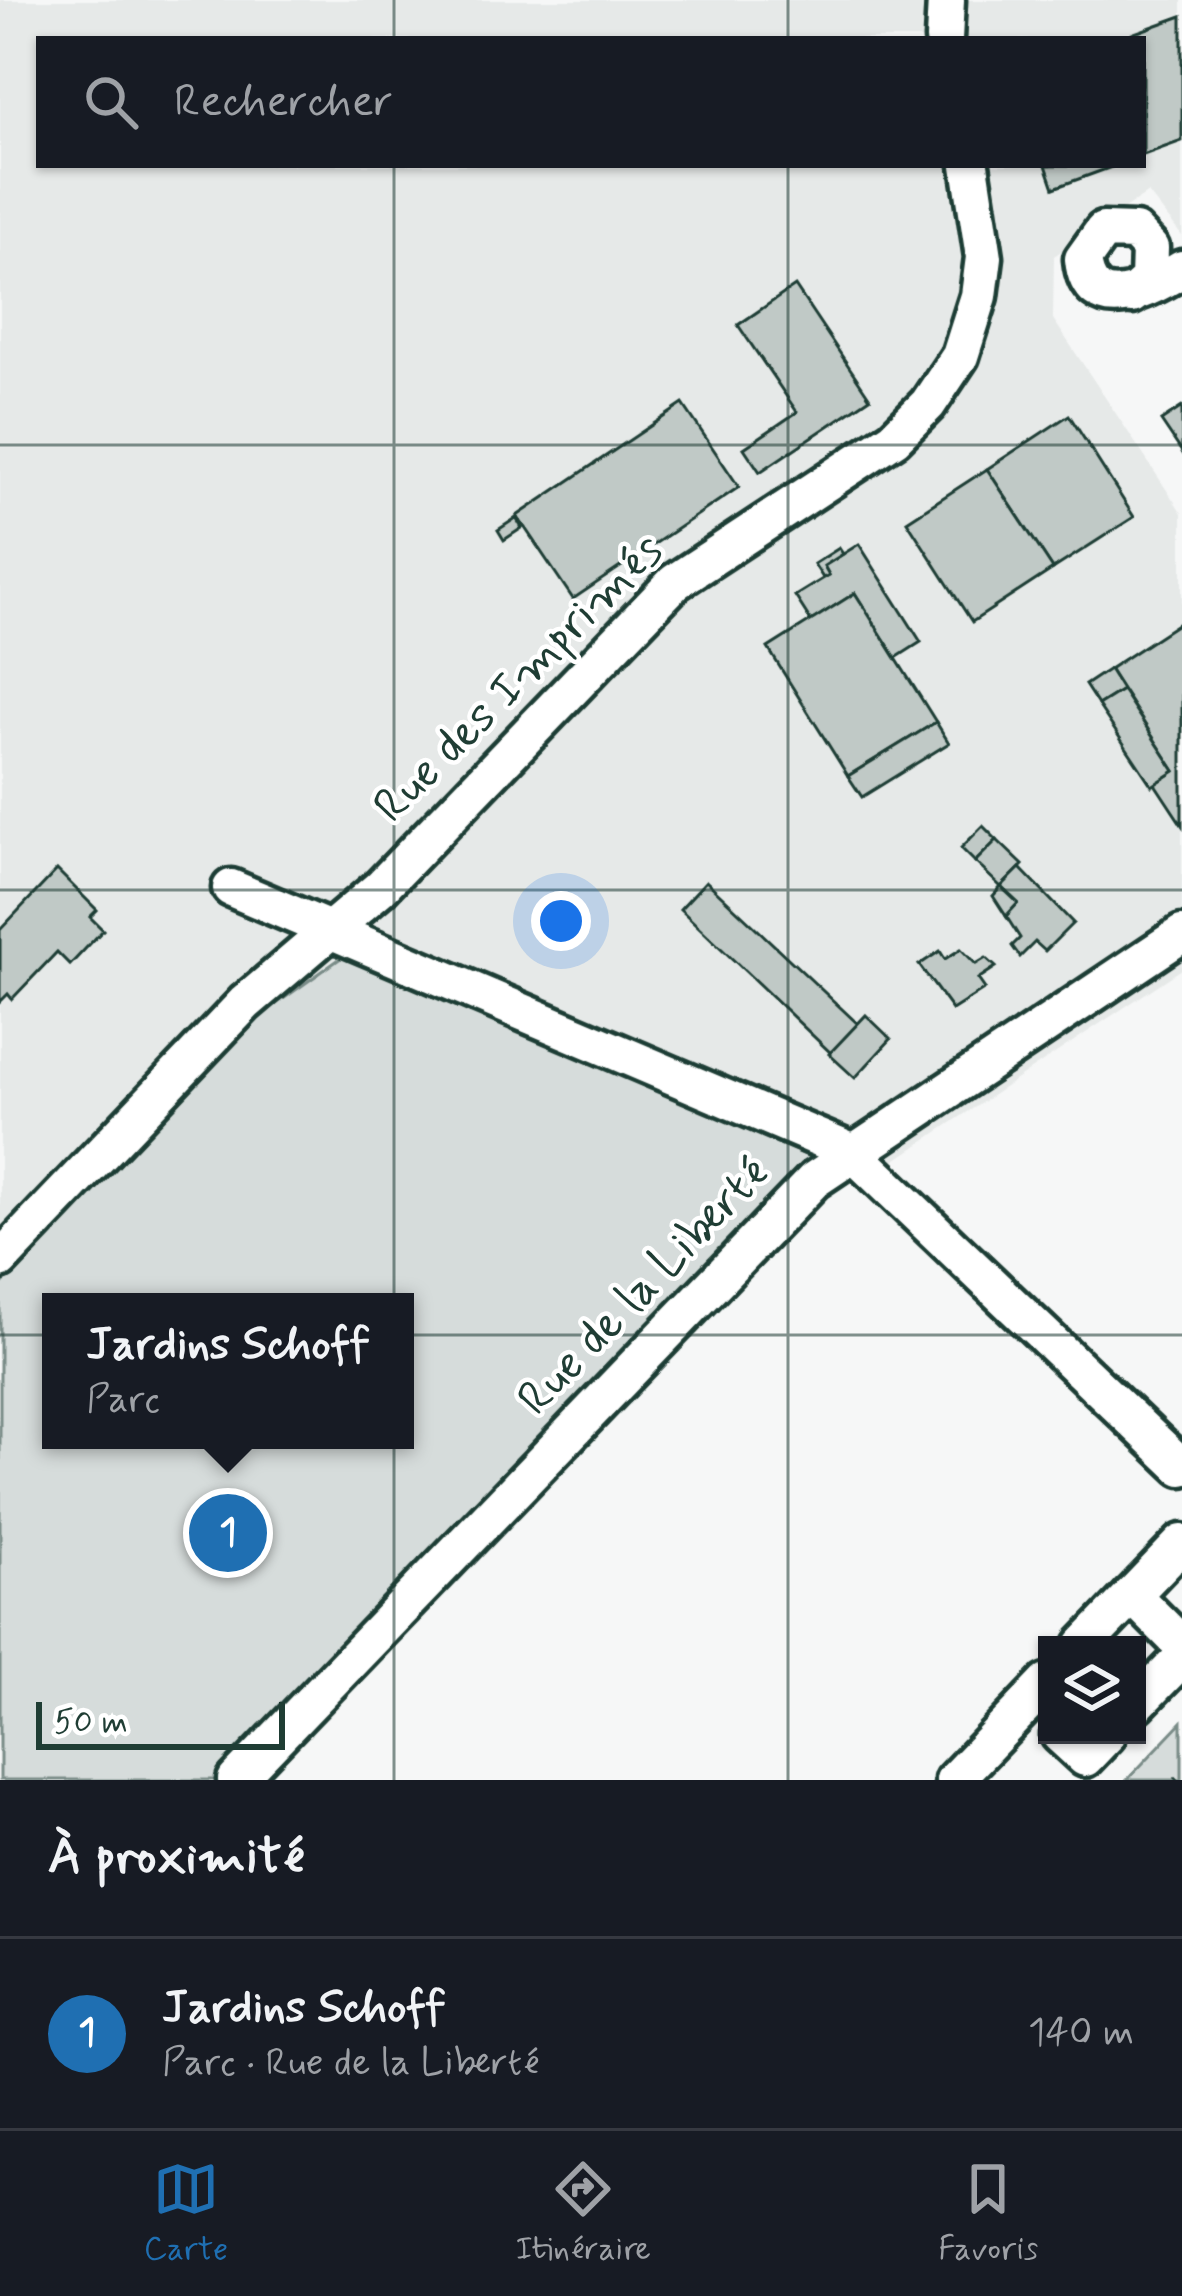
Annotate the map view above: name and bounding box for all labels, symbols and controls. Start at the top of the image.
search box [36,36,1146,168]
icon: search [78,69,144,135]
text: Rechercher [174,73,393,132]
street label: Rue des Imprimés [360,520,678,838]
your location [531,891,591,951]
street label: Rue de la Liberté [504,1144,784,1430]
popup [42,1293,414,1449]
text: Jardins Schoff [86,1316,370,1375]
text: Parc [86,1375,160,1426]
pin: 1 [189,1488,267,1578]
map controls [1038,1636,1146,1744]
button: layers [1038,1636,1146,1744]
scale bar [36,1696,285,1749]
text: 50 m [54,1701,128,1745]
text: À proximité [48,1825,304,1891]
text: Jardins Schoff [162,1979,446,2038]
text: 1 [78,2008,96,2059]
text: 140 m [1028,2008,1134,2059]
text: Parc · Rue de la Liberté [162,2038,539,2089]
tab: Carte [144,2156,228,2272]
tab: Itinéraire [515,2156,651,2272]
tab: Favoris [938,2156,1038,2272]

